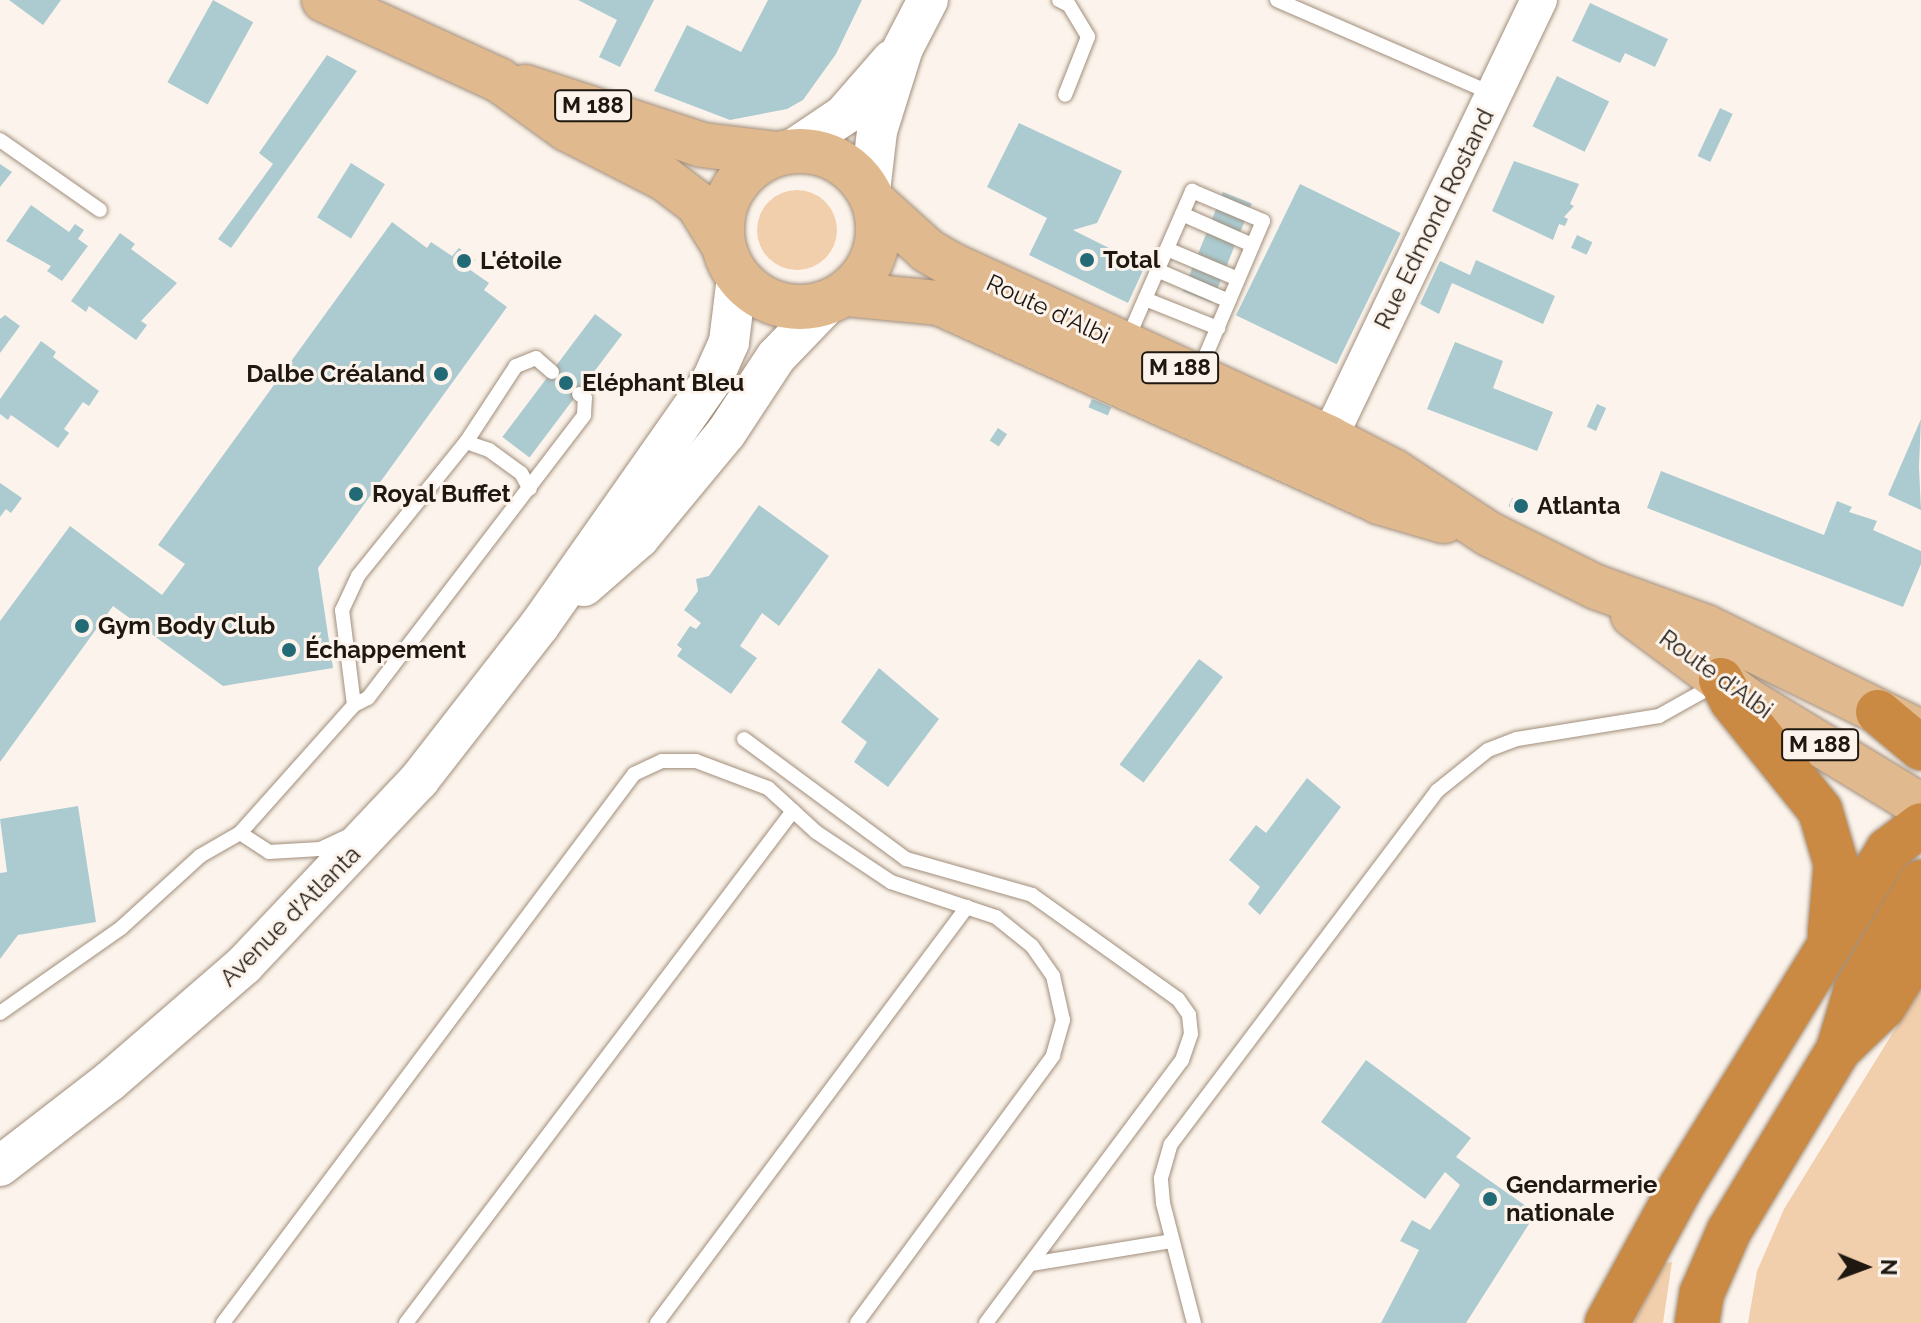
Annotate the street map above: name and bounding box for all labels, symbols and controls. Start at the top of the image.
road number: M 188 [553,88,633,124]
street label: Rue Edmond Rostand [1368,104,1500,334]
place label: Total [1103,246,1160,274]
place label: L'étoile [480,247,562,275]
marker: Total [1078,251,1096,269]
marker: L'étoile [455,252,473,270]
street label: Route d'Albi [982,268,1114,350]
road number: M 188 [1140,350,1220,386]
place label: Dalbe Créaland [246,360,425,388]
marker: Dalbe Créaland [432,365,450,383]
place label: Eléphant Bleu [582,369,744,397]
marker: Eléphant Bleu [557,374,575,392]
place label: Royal Buffet [372,480,511,508]
marker: Royal Buffet [347,485,365,503]
place label: Atlanta [1537,492,1621,520]
marker: Atlanta [1512,497,1530,515]
place label: Gym Body Club [98,612,276,640]
marker: Gym Body Club [73,617,91,635]
street label: Route d'Albi [1654,623,1778,725]
place label: Échappement [305,636,466,664]
marker: Échappement [280,641,298,659]
road number: M 188 [1780,727,1860,763]
street label: Avenue d'Atlanta [214,840,366,992]
place label: Gendarmerie nationale [1506,1171,1657,1227]
marker: Gendarmerie nationale [1481,1190,1499,1208]
north arrow [1825,1227,1905,1307]
text: N [1876,1259,1902,1276]

